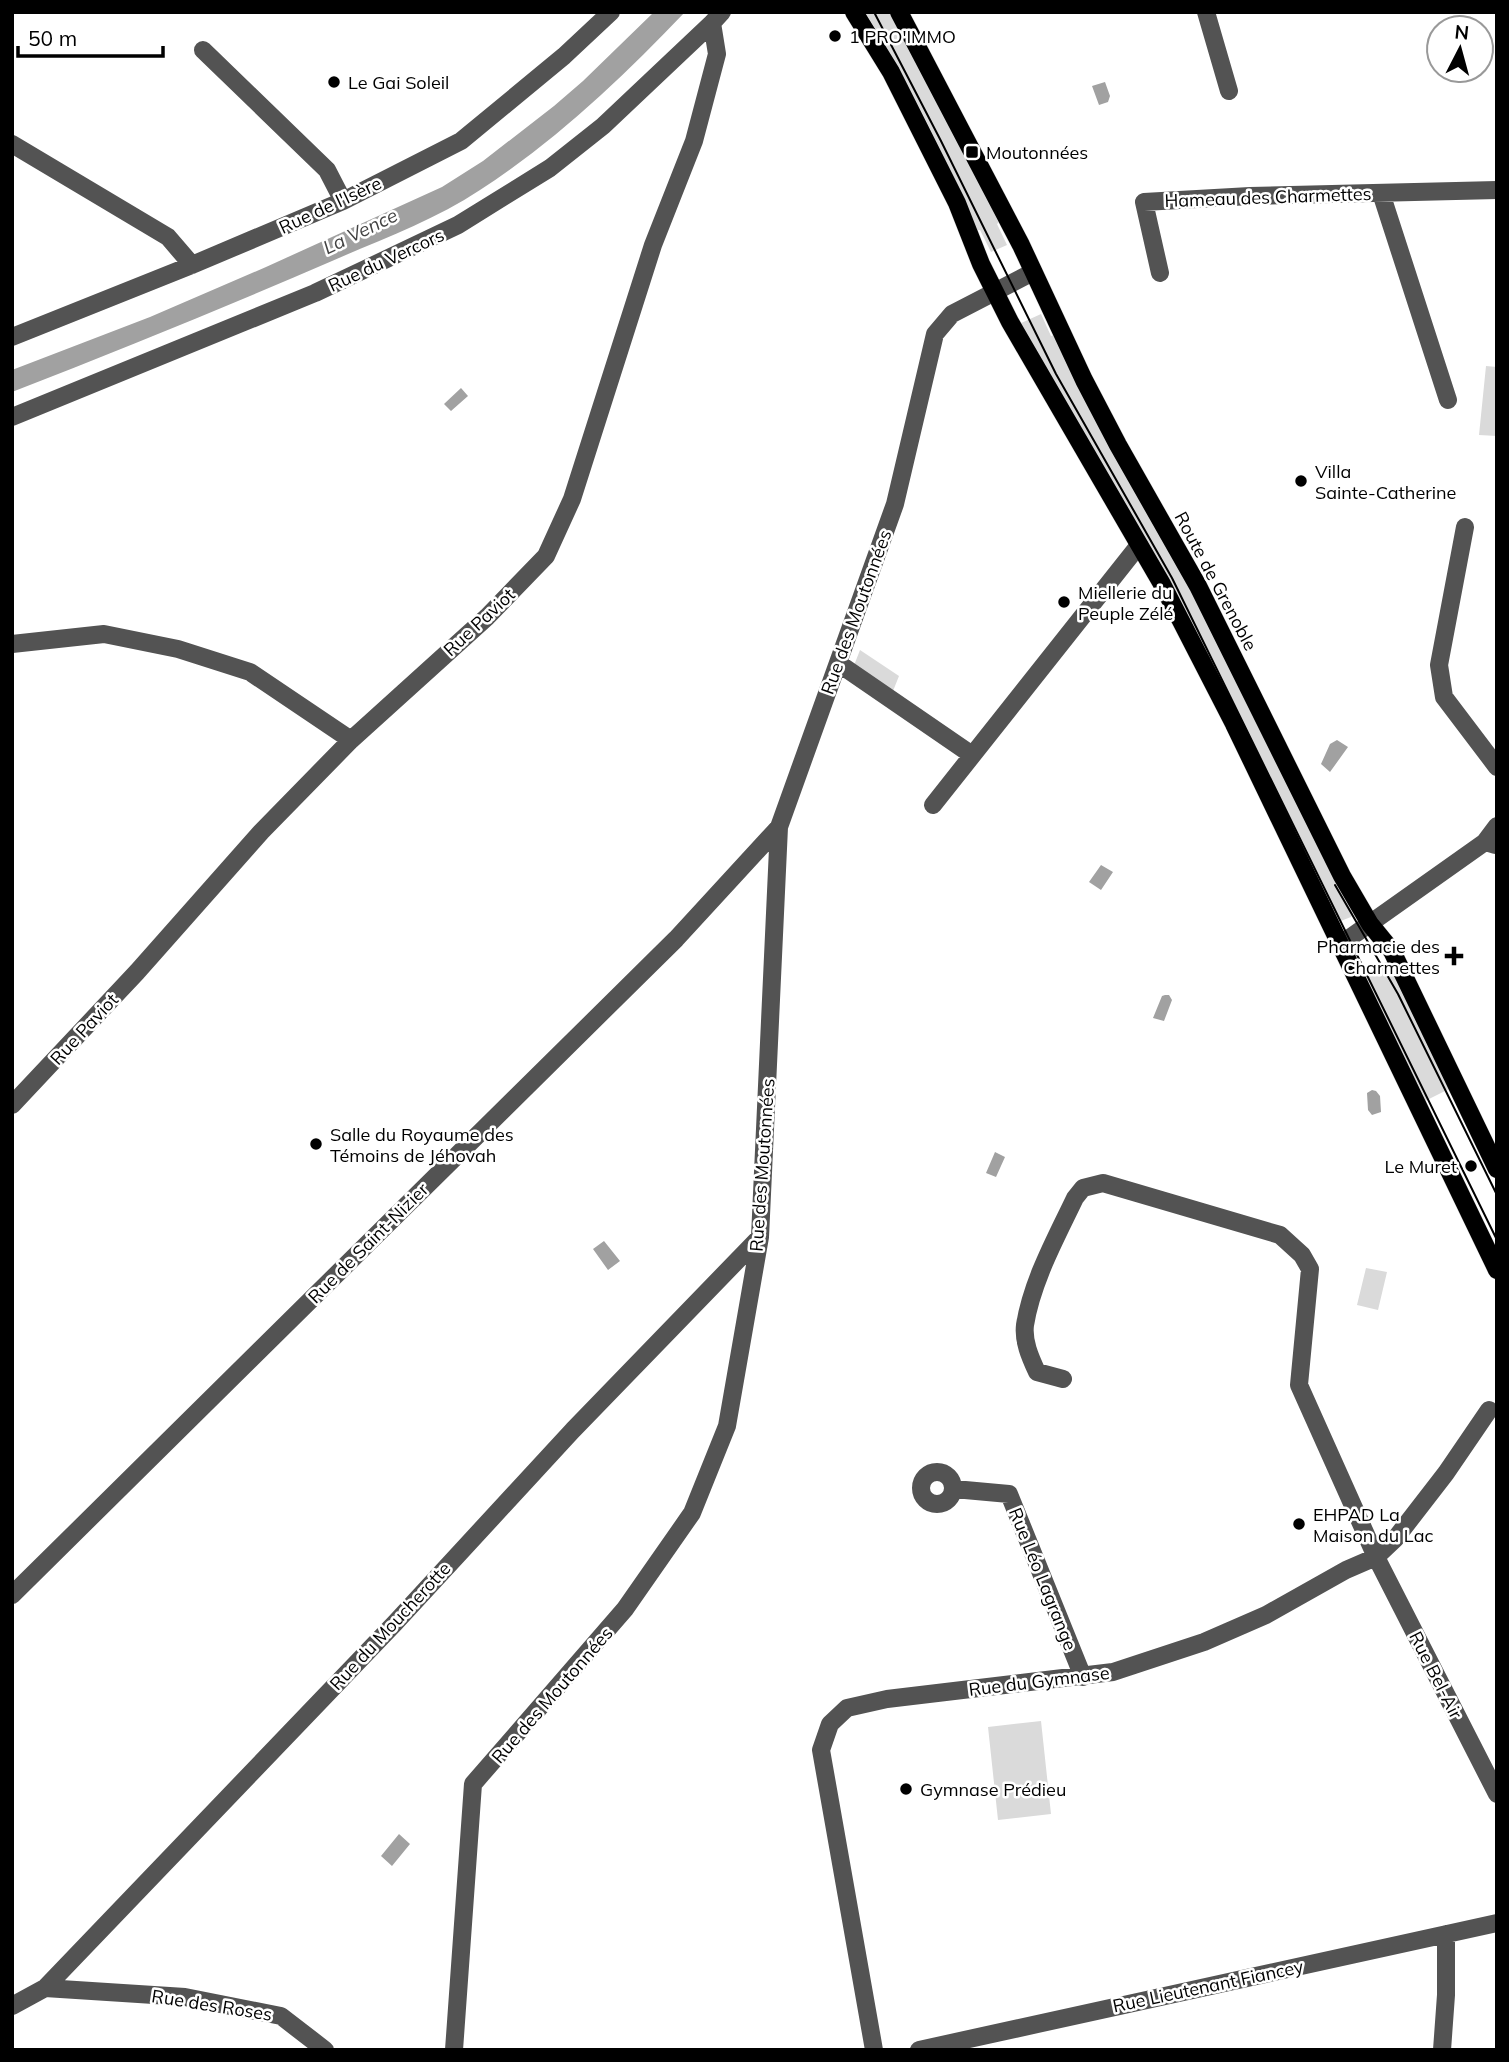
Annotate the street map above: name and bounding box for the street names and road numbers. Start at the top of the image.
street label: Rue de l'Isère [275,171,385,239]
street label: Hameau des Charmettes [1164,182,1372,212]
street label: Rue du Vercors [324,223,448,297]
street label: Route de Grenoble [1170,508,1262,654]
street label: Rue des Moutonnées [815,526,897,698]
street label: Rue Paviot [438,583,520,661]
street label: Rue Paviot [45,988,123,1070]
street label: Rue des Moutonnées [744,1077,780,1252]
street label: Rue de Saint-Nizier [303,1178,433,1308]
street label: Rue Léo Lagrange [1004,1504,1082,1654]
street label: Rue du Moucherotte [325,1557,455,1695]
street label: Rue des Moutonnées [486,1622,618,1768]
street label: Rue Bel-Air [1404,1627,1468,1723]
street label: Rue du Gymnase [967,1661,1111,1701]
street label: Rue Lieutenant Fiancey [1111,1954,1306,2017]
street label: Rue des Roses [150,1984,274,2026]

